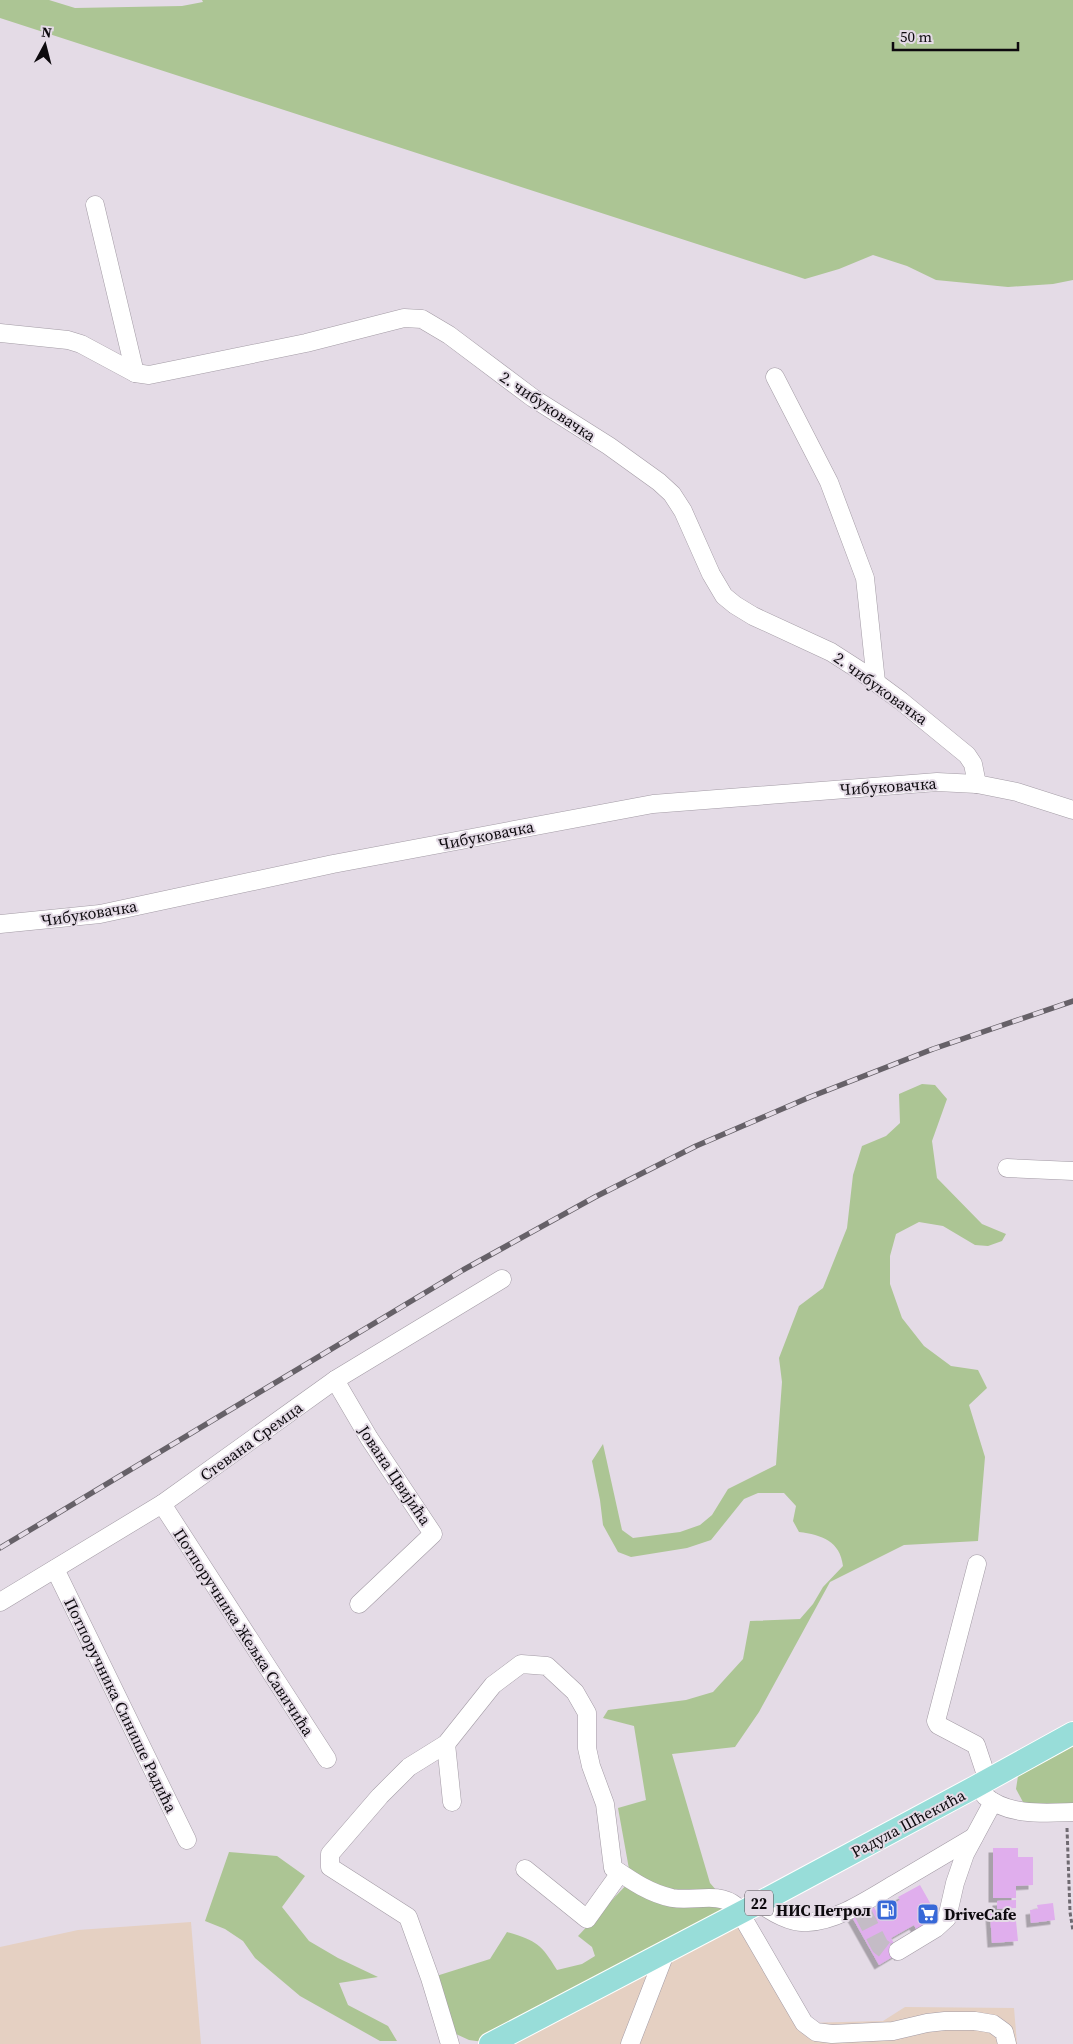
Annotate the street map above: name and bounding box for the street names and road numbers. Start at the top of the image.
street label: 2. чибуковачка [496,366,601,447]
street label: 2. чибуковачка [830,646,933,730]
street label: Чибуковачка [839,772,938,800]
street label: Чибуковачка [436,815,537,855]
street label: Чибуковачка [39,894,140,931]
street label: Стевана Сремца [195,1396,307,1486]
street label: Јована Цвијића [353,1420,437,1530]
street label: Потпоручника Жељка Савичића [168,1524,320,1741]
street label: Потпоручника Синише Радића [59,1594,183,1817]
street label: Радула Шћекића [847,1783,970,1862]
road number: 22 [745,1890,773,1916]

